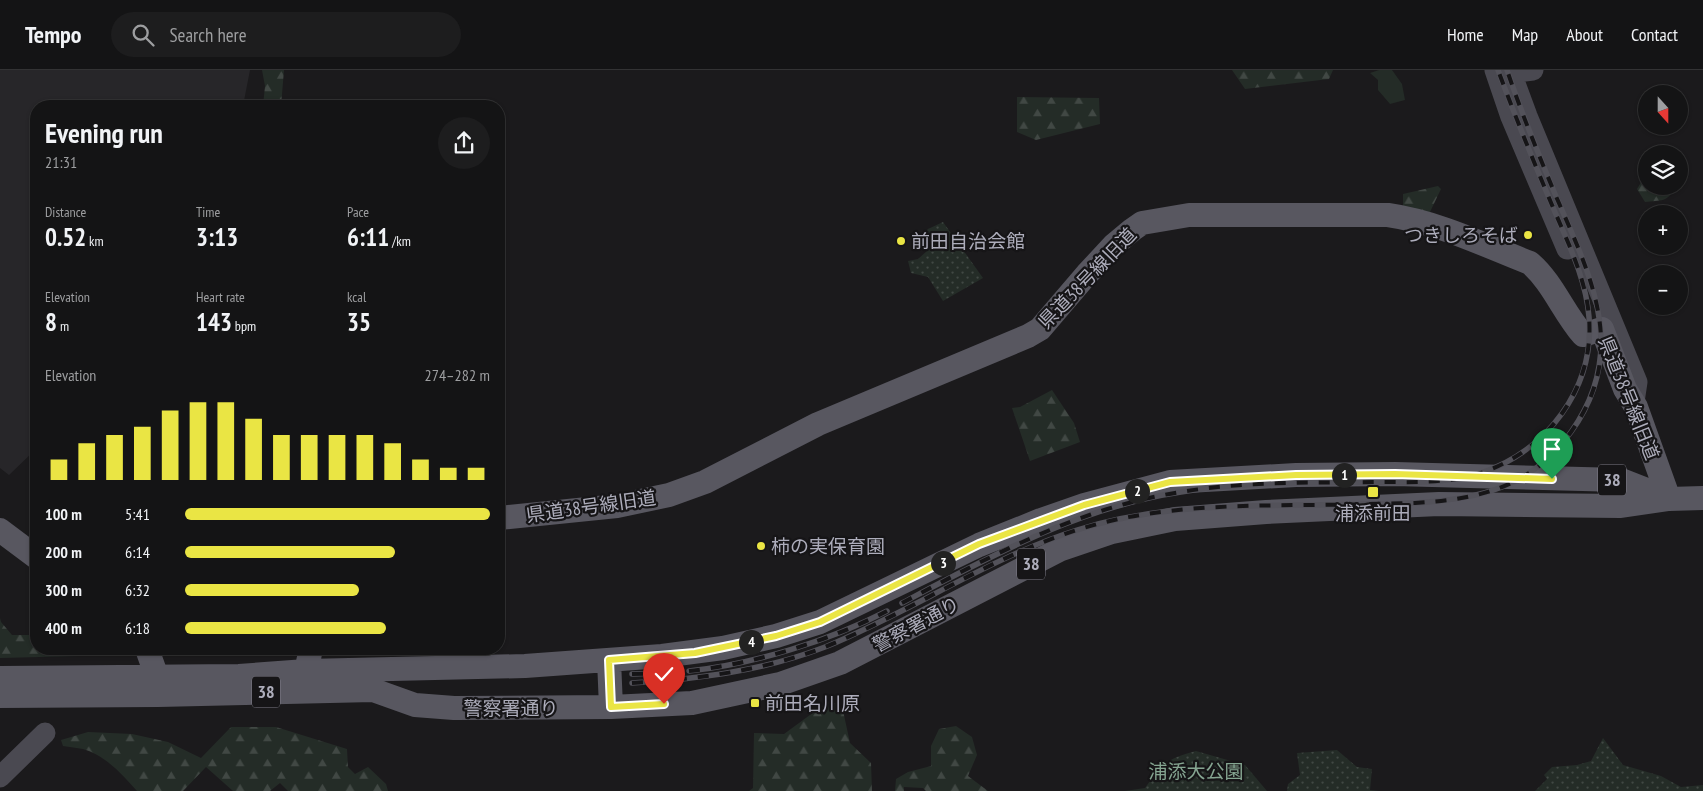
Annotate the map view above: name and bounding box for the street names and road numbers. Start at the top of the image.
street label: 県道38号線旧道 [1033,223,1141,333]
street label: 県道38号線旧道 [1593,333,1665,463]
road number: 38 [1598,464,1626,496]
street label: 県道38号線旧道 [524,485,658,527]
road number: 38 [1017,548,1045,579]
street label: 警察署通り [868,591,964,657]
road number: 38 [252,676,280,708]
street label: 警察署通り [463,696,559,720]

